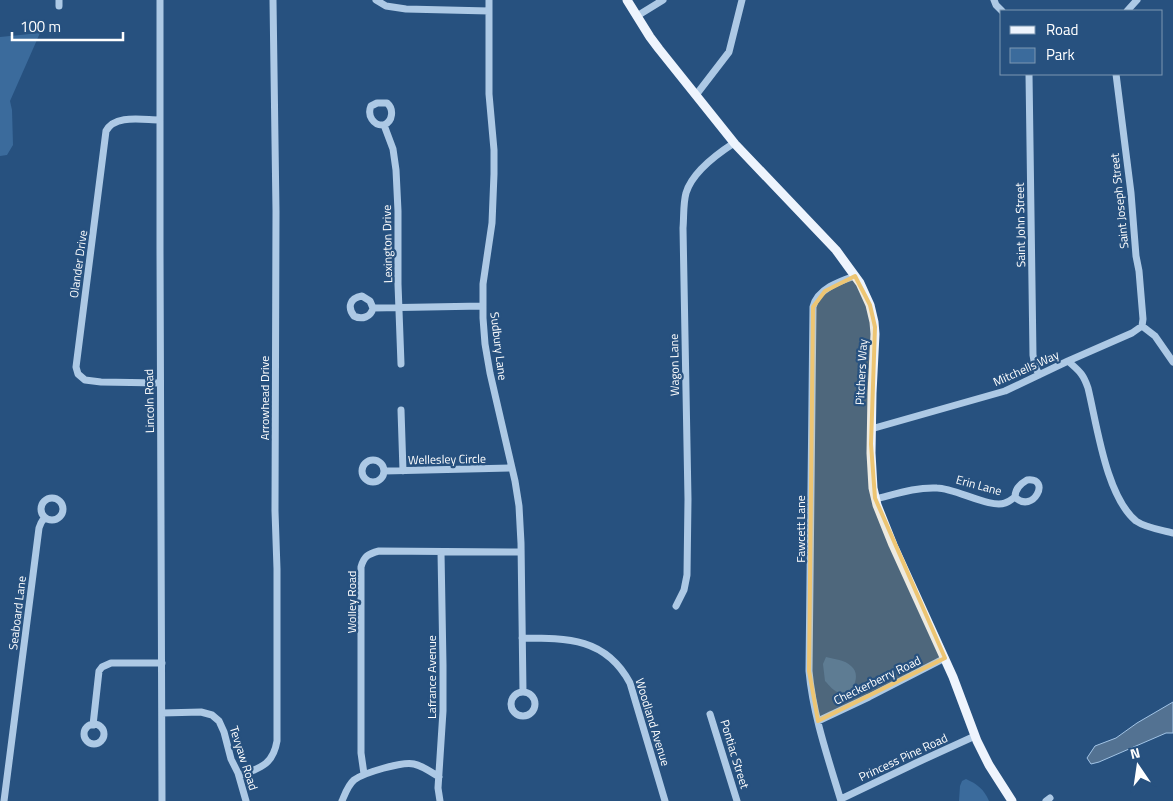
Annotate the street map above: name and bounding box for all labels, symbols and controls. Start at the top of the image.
scale bar [12,10,124,42]
legend [1000,10,1163,75]
text: 100 m [20,15,61,38]
text: Road [1046,18,1078,41]
text: Park [1046,43,1075,66]
street label: Saint Joseph Street [1104,151,1133,250]
street label: Saint John Street [1010,182,1030,267]
street label: Lexington Drive [377,205,397,283]
street label: Olander Drive [64,229,92,299]
street label: Sudbury Lane [485,311,513,381]
street label: Wagon Lane [664,334,684,396]
street label: Pitchers Way [850,338,872,406]
street label: Mitchells Way [990,345,1062,391]
street label: Arrowhead Drive [255,356,274,440]
street label: Lincoln Road [139,369,159,433]
street label: Wellesley Circle [408,449,486,469]
street label: Erin Lane [954,470,1004,500]
street label: Fawcett Lane [791,495,810,563]
street label: Wolley Road [342,571,361,633]
street label: Seaboard Lane [3,575,31,651]
street label: Lafrance Avenue [422,635,441,719]
street label: Checkerberry Road [830,651,924,709]
street label: Woodland Avenue [631,676,675,768]
street label: Pontiac Street [715,717,755,792]
street label: Tevyaw Road [225,723,263,793]
street label: Princess Pine Road [855,728,951,786]
north arrow [1113,741,1163,791]
text: N [1128,742,1142,764]

